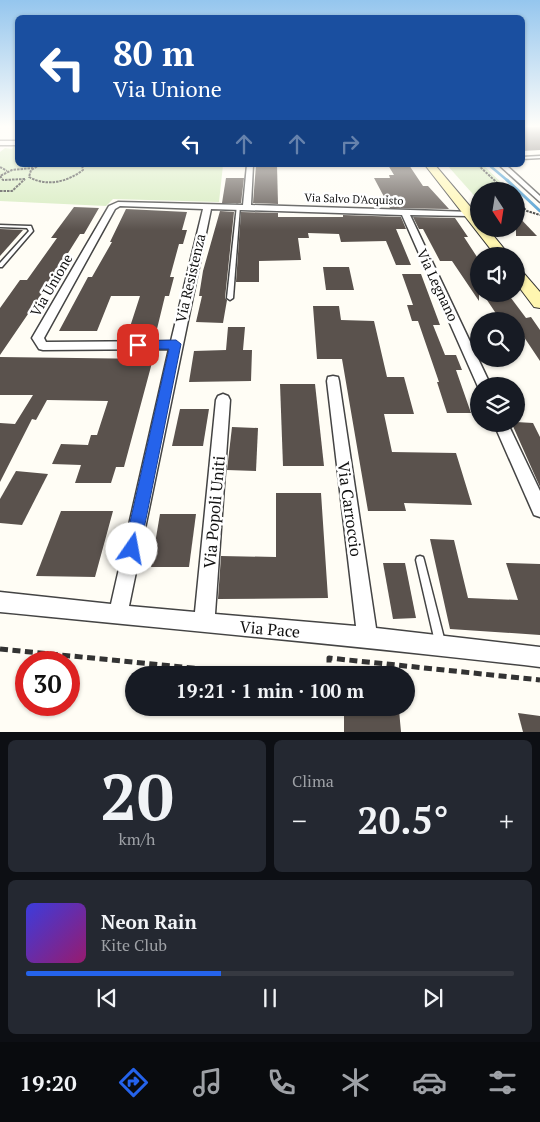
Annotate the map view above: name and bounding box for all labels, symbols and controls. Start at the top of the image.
text: 80 m [113,30,194,76]
icon: left [30,35,95,100]
text: Via Unione [113,74,222,103]
icon: left [177,130,205,158]
icon: ahead [230,130,258,158]
icon: ahead [283,130,311,158]
icon: right [336,130,364,158]
north arrow [470,182,525,238]
map controls [470,182,525,432]
street label: Via Salvo D'Acquisto [304,190,404,208]
street label: Via Resistenza [171,232,209,324]
street label: Via Legnano [413,246,463,324]
button: sound [470,247,525,302]
street label: Via Unione [25,250,77,320]
button: search [470,312,525,367]
pin [117,324,159,366]
icon: arrive [124,331,152,359]
button: layers [470,377,525,432]
street label: Via Popoli Uniti [198,455,230,569]
street label: Via Carroccio [332,460,368,558]
position arrow [105,522,157,574]
street label: Via Pace [239,615,301,643]
speed limit sign: 30 [15,651,80,716]
text: 19:21 · 1 min · 100 m [176,678,364,703]
text: 20 [100,752,174,839]
text: Clima [292,770,334,792]
text: 20.5° [357,795,449,845]
text: − [292,802,307,839]
text: + [499,802,514,839]
text: km/h [119,828,155,850]
text: Neon Rain [101,909,197,934]
text: Kite Club [101,934,167,956]
icon: previous [93,984,121,1012]
icon: pause [256,984,284,1012]
icon: next [419,984,447,1012]
icon: directions [116,1065,151,1100]
icon: music [190,1065,225,1100]
icon: phone [264,1065,299,1100]
icon: climate [338,1065,373,1100]
icon: car [412,1065,447,1100]
icon: filters [485,1065,520,1100]
text: 19:20 [19,1068,77,1097]

